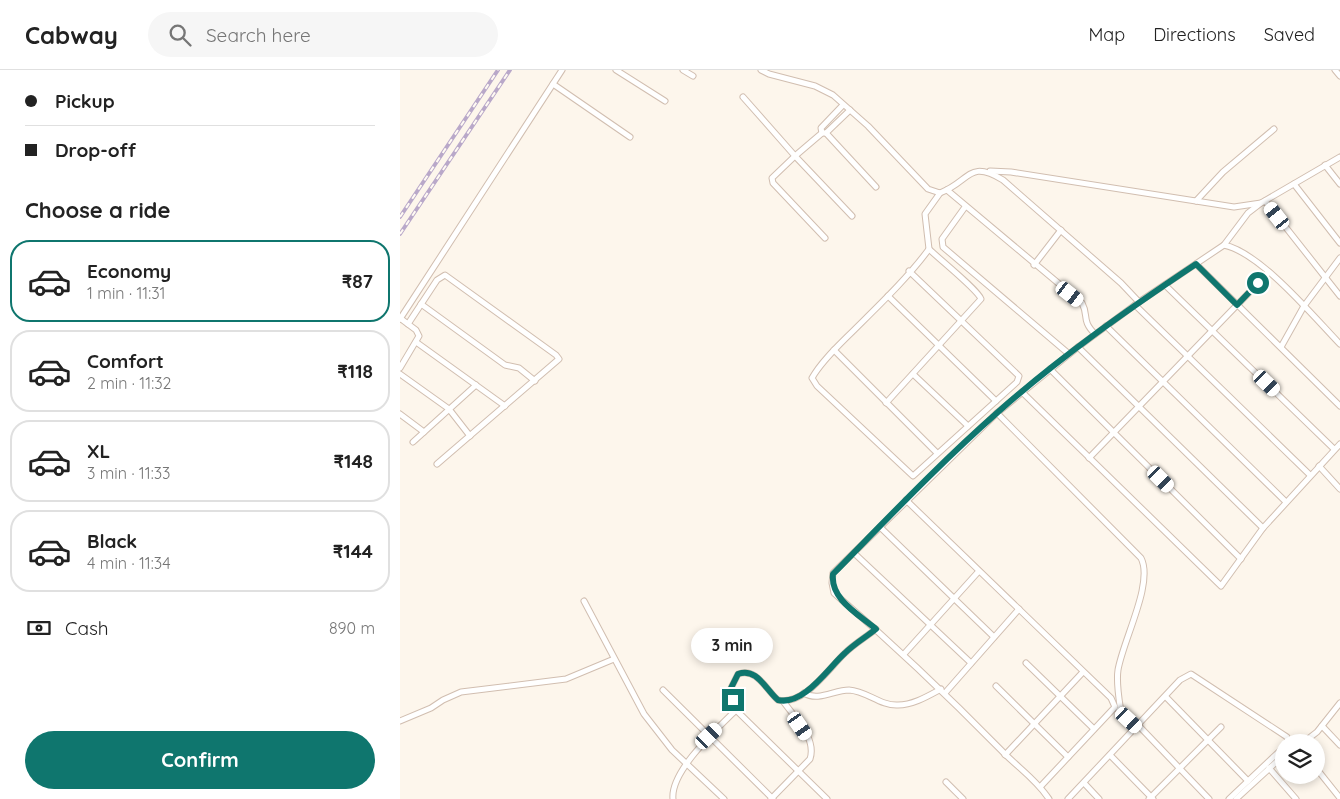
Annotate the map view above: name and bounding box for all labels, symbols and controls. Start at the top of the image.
search box [148,12,498,57]
text: Cabway [25,20,118,50]
icon: search [166,21,194,49]
text: Search here [206,23,311,47]
text: Map [1088,23,1125,46]
text: Directions [1153,23,1236,46]
text: Saved [1264,23,1315,46]
text: Pickup [55,89,115,113]
text: Drop-off [55,138,136,162]
text: Choose a ride [25,196,170,224]
car [1261,200,1292,232]
icon: car [27,259,72,304]
text: Economy [87,259,171,283]
text: ₹87 [342,269,373,293]
route start [1247,272,1269,294]
car [1053,279,1086,309]
text: 1 min · 11:31 [87,283,166,303]
icon: car [27,349,72,394]
text: Comfort [87,349,164,373]
text: ₹118 [337,359,373,383]
car [1251,367,1283,399]
text: 2 min · 11:32 [87,373,171,393]
icon: car [27,439,72,484]
text: XL [87,439,110,463]
text: ₹148 [334,449,373,473]
text: 3 min · 11:33 [87,463,170,483]
car [1145,463,1176,495]
icon: car [27,529,72,574]
text: Black [87,529,137,553]
text: ₹144 [333,539,373,563]
text: 4 min · 11:34 [87,553,171,573]
icon: cash [25,614,53,642]
text: Cash [65,616,109,640]
text: 890 m [329,618,375,638]
callout: 3 min [692,628,774,662]
text: 3 min [711,635,753,655]
route end [722,689,744,711]
car [1112,704,1145,736]
car [785,709,814,743]
car [693,720,725,752]
button: Confirm [25,731,375,789]
map controls [1275,734,1325,784]
button: layers [1275,734,1325,784]

